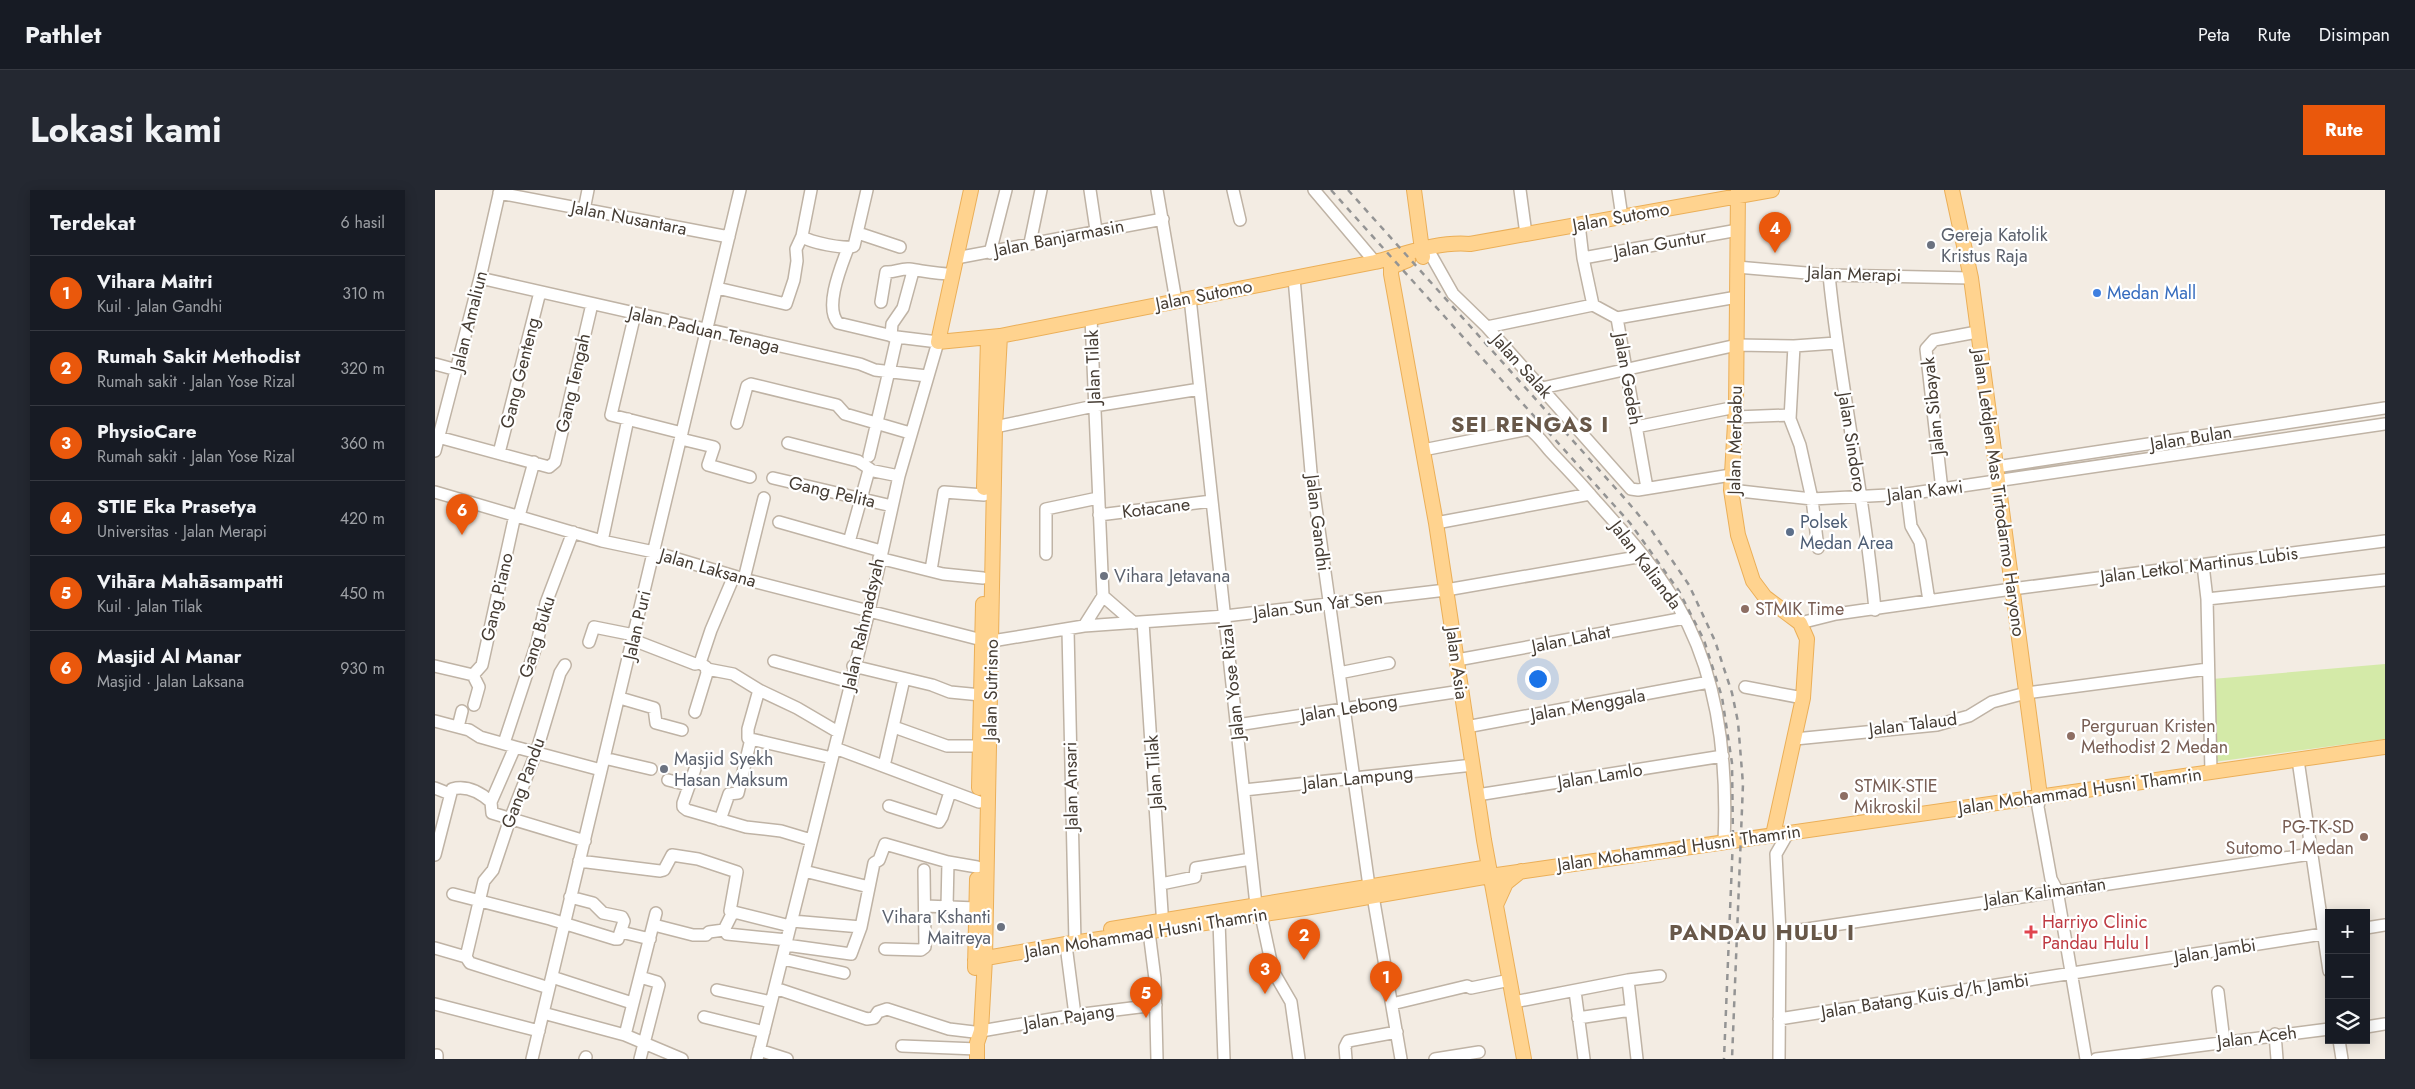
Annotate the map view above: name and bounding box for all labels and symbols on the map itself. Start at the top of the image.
street label: Jalan Nusantara [567,194,689,242]
street label: Jalan Sutomo [1569,196,1672,239]
pin: 4 [1759,212,1791,253]
street label: Jalan Banjarmasin [990,213,1126,264]
place label: Gereja Katolik Kristus Raja [1941,222,2048,269]
street label: Jalan Guntur [1610,223,1709,265]
marker: Gereja Katolik Kristus Raja [1925,239,1937,251]
street label: Jalan Merapi [1804,259,1902,289]
street label: Jalan Amaliun [443,268,494,376]
street label: Jalan Sutomo [1151,273,1255,317]
place label: Medan Mall [2107,280,2196,306]
marker: Medan Mall [2091,287,2103,299]
street label: Jalan Paduan Tenaga [624,299,782,360]
street label: Gang Genteng [494,315,546,431]
street label: Jalan Salak [1484,326,1558,404]
street label: Jalan Tilak [1079,329,1107,407]
street label: Jalan Gedeh [1607,329,1649,427]
street label: Gang Tengah [549,331,597,435]
street label: Jalan Letdjen Mas Tirtodarmo Haryono [1966,346,2032,638]
street label: Jalan Sibayak [1915,356,1951,458]
street label: Jalan Merbabu [1721,385,1749,497]
street label: Jalan Sindoro [1831,388,1873,494]
district label: SEI RENGAS I [1451,408,1609,440]
street label: Jalan Bulan [2146,419,2234,458]
street label: Gang Pelita [786,469,878,515]
street label: Jalan Gandhi [1299,471,1337,573]
street label: Jalan Kawi [1884,473,1964,509]
street label: Kotacane [1120,491,1192,525]
pin: 6 [446,494,478,535]
place label: Polsek Medan Area [1800,509,1893,556]
street label: Jalan Kalianda [1603,514,1688,615]
marker: Polsek Medan Area [1784,526,1796,538]
street label: Jalan Letkol Martinus Lubis [2097,540,2299,590]
street label: Jalan Laksana [655,541,759,594]
street label: Gang Piano [474,550,520,644]
street label: Jalan Rahmadsyah [835,555,891,695]
place label: Vihara Jetavana [1114,563,1230,589]
marker: Vihara Jetavana [1098,570,1110,582]
street label: Jalan Sun Yat Sen [1250,584,1384,626]
street label: Jalan Puri [616,588,658,664]
street label: Gang Buku [512,593,562,681]
place label: STMIK Time [1755,596,1844,622]
marker: STMIK Time [1739,603,1751,615]
street label: Jalan Lahat [1527,618,1613,660]
street label: Jalan Yose Rizal [1213,623,1251,743]
street label: Jalan Asia [1439,623,1475,701]
street label: Jalan Sutrisno [977,639,1005,743]
your location [1525,666,1551,692]
street label: Jalan Menggala [1527,682,1647,728]
street label: Jalan Lebong [1297,688,1399,729]
street label: Jalan Talaud [1866,706,1958,743]
place label: Perguruan Kristen Methodist 2 Medan [2081,713,2228,760]
marker: Perguruan Kristen Methodist 2 Medan [2065,730,2077,742]
street label: Gang Pandu [495,734,551,832]
street label: Jalan Tilak [1138,734,1170,812]
street label: Jalan Ansari [1057,741,1085,833]
place label: Masjid Syekh Hasan Maksum [674,746,788,793]
street label: Jalan Lamlo [1554,756,1644,796]
street label: Jalan Lampung [1300,759,1414,797]
street label: Jalan Mohammad Husni Thamrin [1955,761,2203,821]
marker: Masjid Syekh Hasan Maksum [658,763,670,775]
place label: STMIK-STIE Mikroskil [1854,773,1938,820]
marker: STMIK-STIE Mikroskil [1838,790,1850,802]
place label: PG-TK-SD Sutomo 1 Medan [2226,814,2354,861]
street label: Jalan Mohammad Husni Thamrin [1554,818,1802,878]
marker: PG-TK-SD Sutomo 1 Medan [2358,831,2370,843]
street label: Jalan Kalimantan [1980,871,2108,914]
street label: Jalan Mohammad Husni Thamrin [1021,901,1269,965]
place label: Vihara Kshanti Maitreya [882,904,991,951]
place label: Harriyo Clinic Pandau Hulu I [2042,909,2149,956]
district label: PANDAU HULU I [1669,916,1855,948]
pin: 2 [1288,919,1320,960]
marker: Vihara Kshanti Maitreya [995,921,1007,933]
marker: Harriyo Clinic Pandau Hulu I [2024,925,2038,939]
street label: Jalan Jambi [2170,932,2258,971]
pin: 3 [1249,953,1281,994]
pin: 1 [1370,961,1402,1002]
street label: Jalan Batang Kuis d/h Jambi [1817,967,2031,1026]
pin: 5 [1130,977,1162,1018]
street label: Jalan Pajang [1020,997,1116,1037]
street label: Jalan Aceh [2214,1019,2298,1055]

